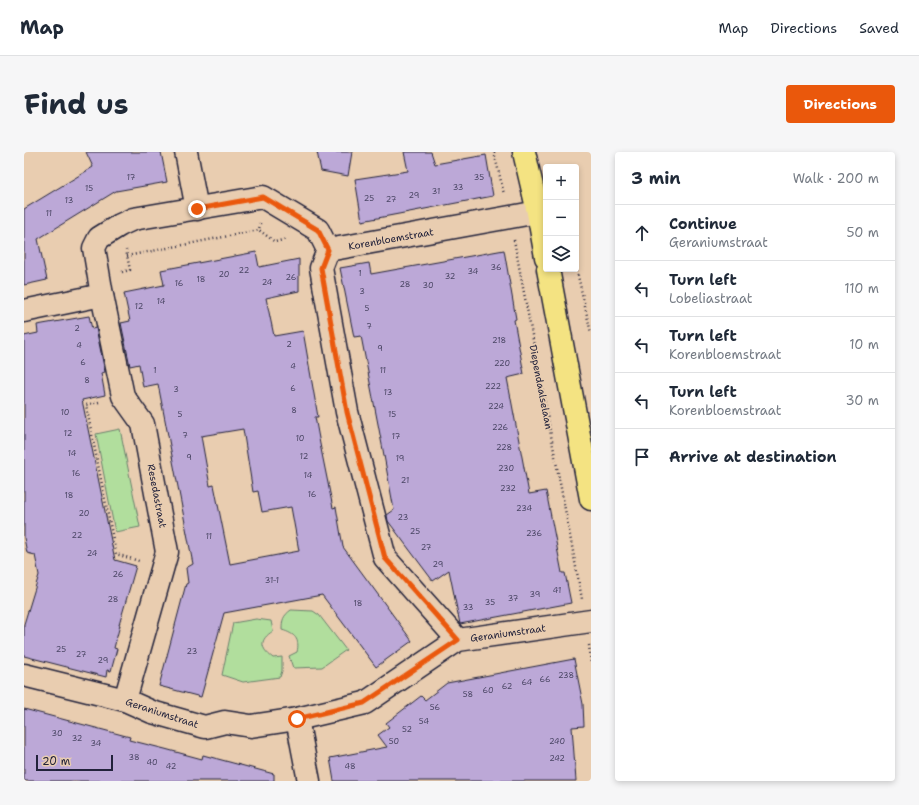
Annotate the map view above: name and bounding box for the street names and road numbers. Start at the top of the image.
street label: Korenbloemstraat [347,225,435,253]
street label: Diependaalselaan [526,344,556,430]
street label: Resedastraat [144,463,170,529]
street label: Geraniumstraat [469,621,547,645]
street label: Geraniumstraat [124,695,200,731]

